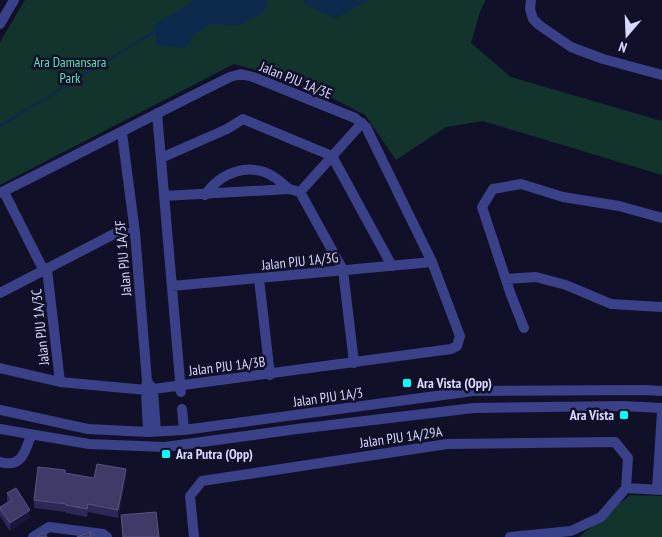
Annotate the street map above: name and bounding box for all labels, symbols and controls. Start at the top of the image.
north arrow [602,10,652,60]
text: N [616,38,629,57]
park label: Ara Damansara Park [34,53,106,87]
street label: Jalan PJU 1A/3E [256,57,335,103]
street label: Jalan PJU 1A/3F [111,219,135,298]
street label: Jalan PJU 1A/3G [260,248,339,274]
street label: Jalan PJU 1A/3C [27,287,53,367]
street label: Jalan PJU 1A/3B [187,352,266,380]
place label: Ara Vista (Opp) [416,374,492,392]
marker: Ara Vista (Opp) [401,377,413,389]
street label: Jalan PJU 1A/3 [291,383,364,411]
place label: Ara Vista [569,406,614,424]
marker: Ara Vista [618,409,630,421]
street label: Jalan PJU 1A/29A [358,422,444,452]
place label: Ara Putra (Opp) [175,445,253,463]
marker: Ara Putra (Opp) [160,448,172,460]

